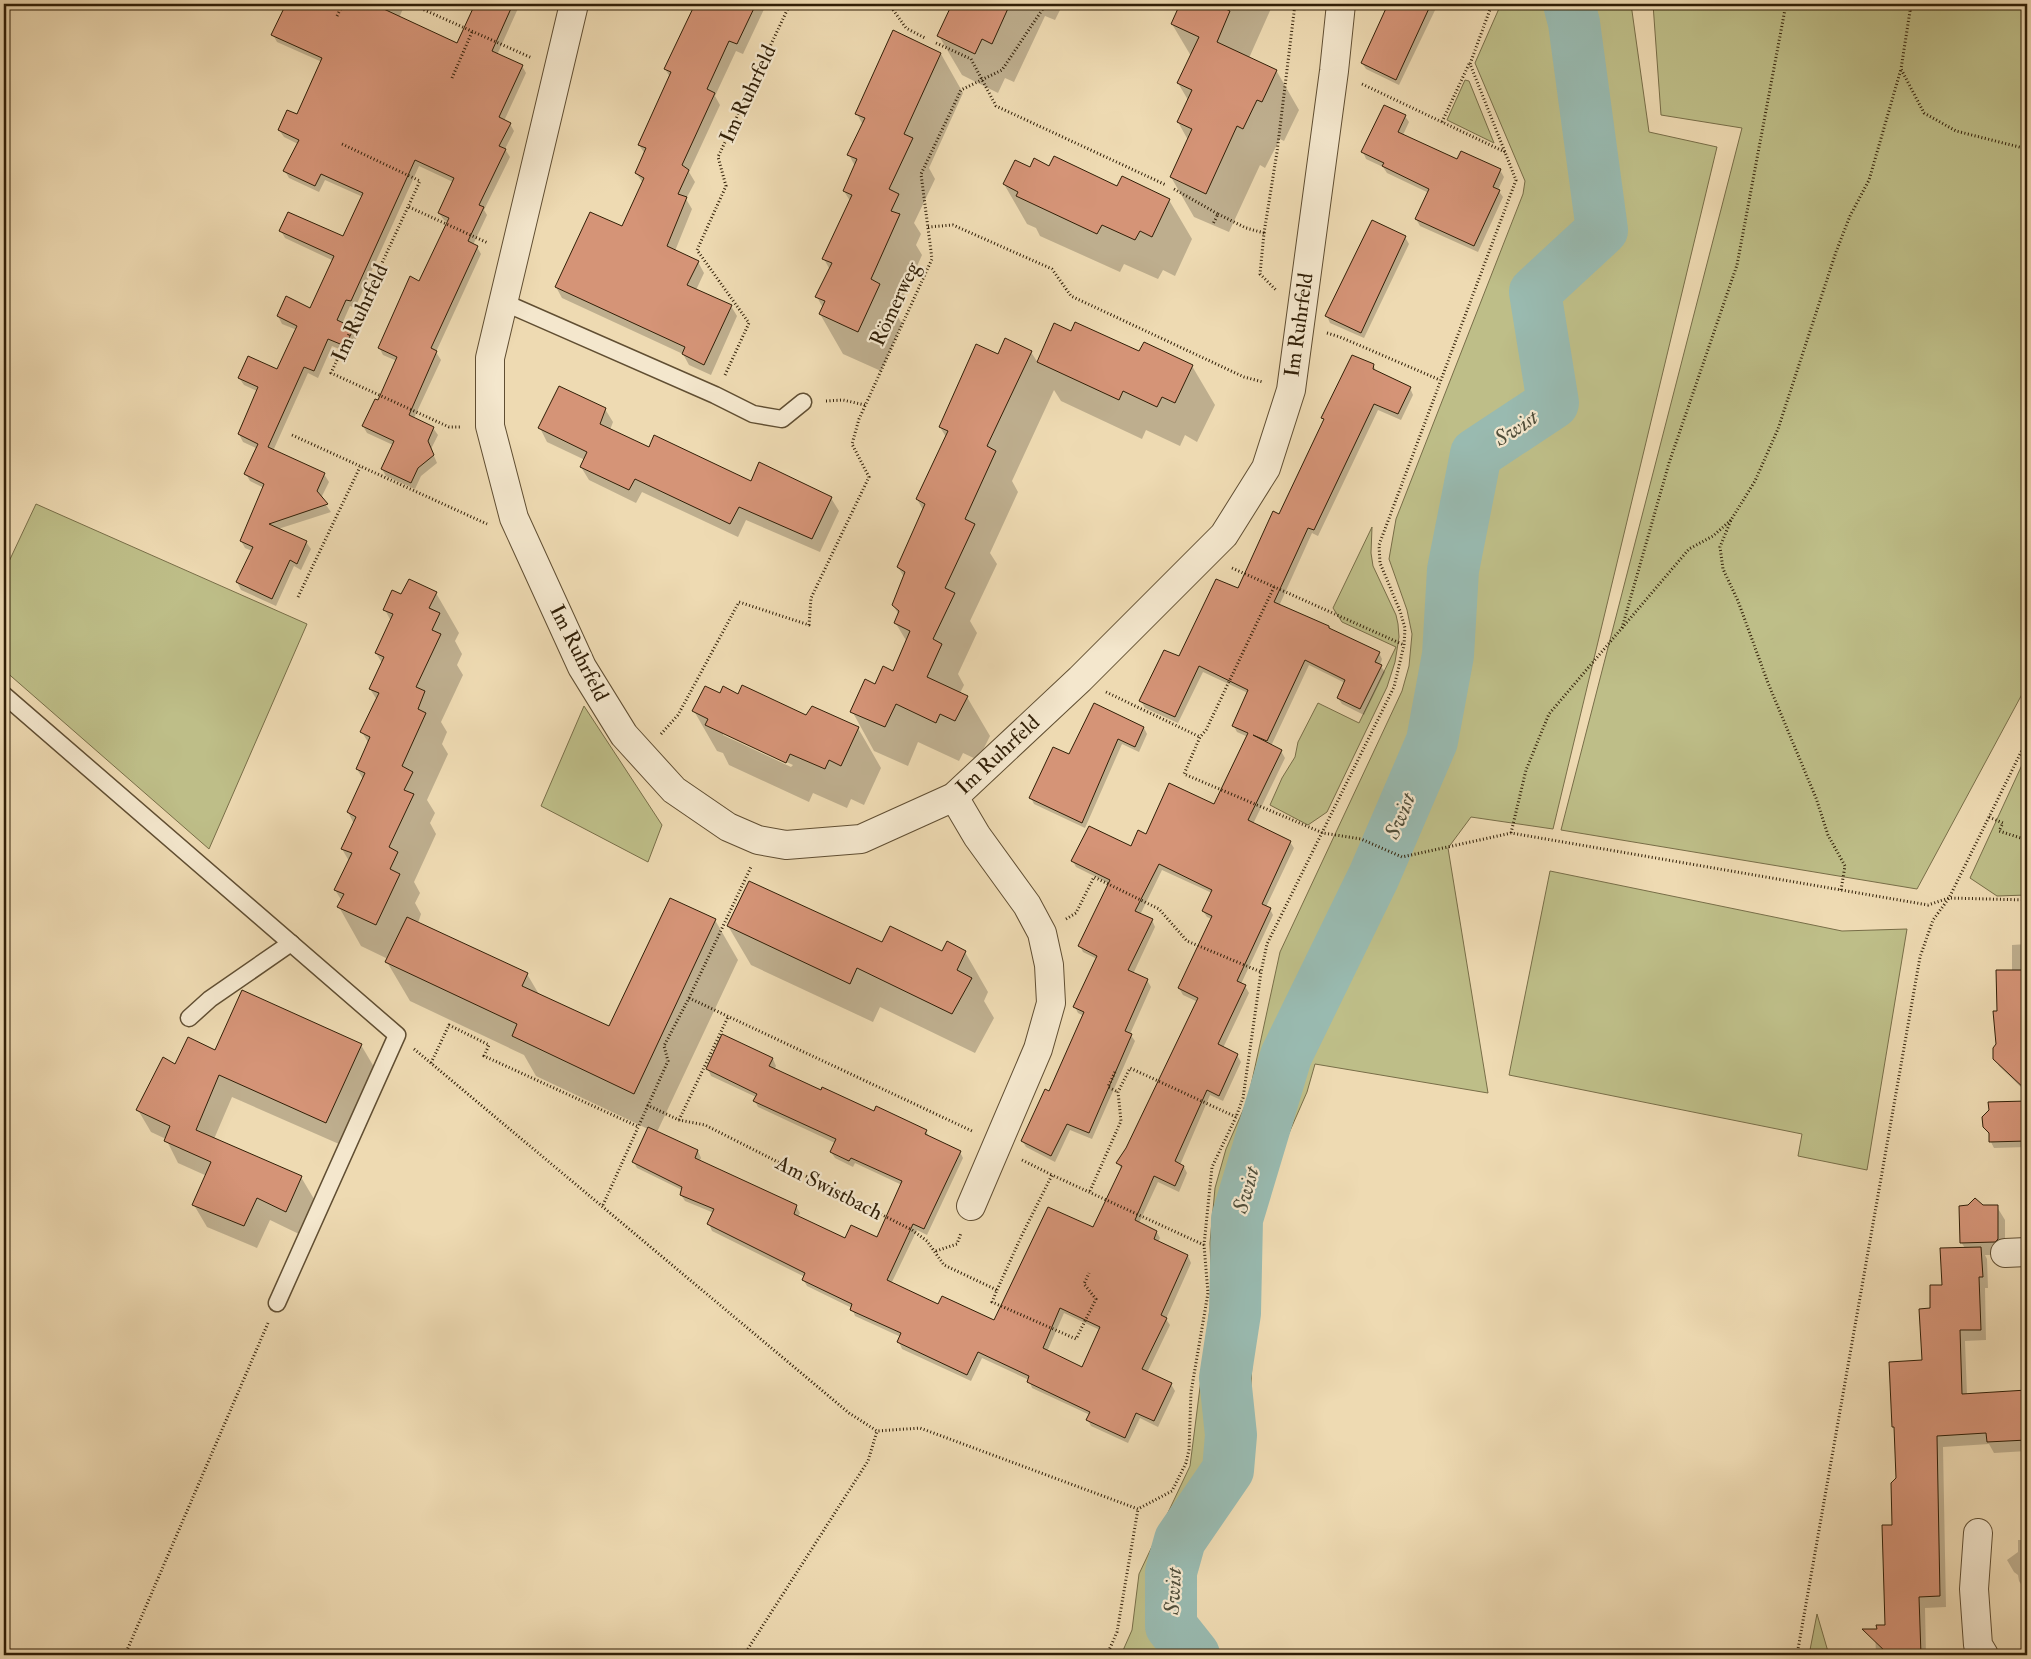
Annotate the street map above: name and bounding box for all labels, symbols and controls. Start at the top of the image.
street label: Im Ruhrfeld [714,40,783,147]
street label: Römerweg [864,257,926,350]
street label: Im Ruhrfeld [326,259,395,366]
street label: Im Ruhrfeld [1278,271,1320,379]
water label: Swist [1488,403,1545,453]
street label: Im Ruhrfeld [543,600,615,706]
street label: Im Ruhrfeld [950,709,1046,801]
water label: Swist [1378,787,1423,844]
street label: Am Swistbach [770,1149,887,1226]
water label: Swist [1226,1162,1266,1217]
water label: Swist [1158,1565,1188,1616]

